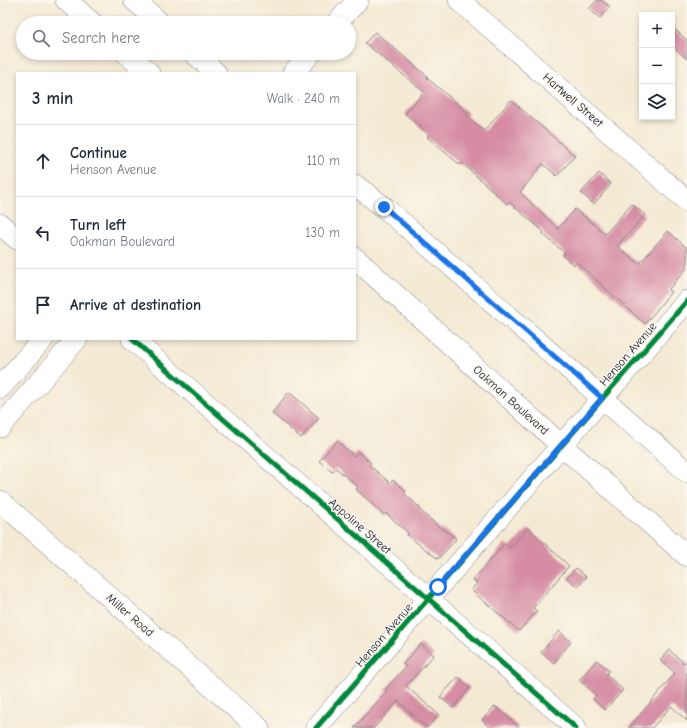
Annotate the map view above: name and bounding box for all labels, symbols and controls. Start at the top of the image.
map controls [639,12,675,120]
button: + [639,12,675,48]
search box [16,16,356,60]
icon: search [30,27,52,49]
text: Search here [62,29,140,47]
button: − [639,48,675,84]
street label: Hartwell Street [540,70,606,130]
button: layers [639,84,675,120]
text: 3 min [32,89,73,108]
text: Walk · 240 m [267,91,340,106]
text: Continue [70,144,127,162]
icon: ahead [32,150,54,172]
text: 110 m [307,153,340,168]
text: Henson Avenue [70,162,156,177]
route end [375,198,393,216]
text: Turn left [70,216,126,234]
icon: left [32,222,54,244]
text: 130 m [305,225,340,240]
text: Oakman Boulevard [70,234,175,249]
icon: arrive [32,294,54,316]
text: Arrive at destination [70,296,201,314]
street label: Henson Avenue [597,319,659,389]
street label: Oakman Boulevard [470,362,552,438]
street label: Appoline Street [326,495,394,557]
route start [429,578,447,596]
street label: Miller Road [103,590,157,640]
street label: Henson Avenue [353,600,415,670]

